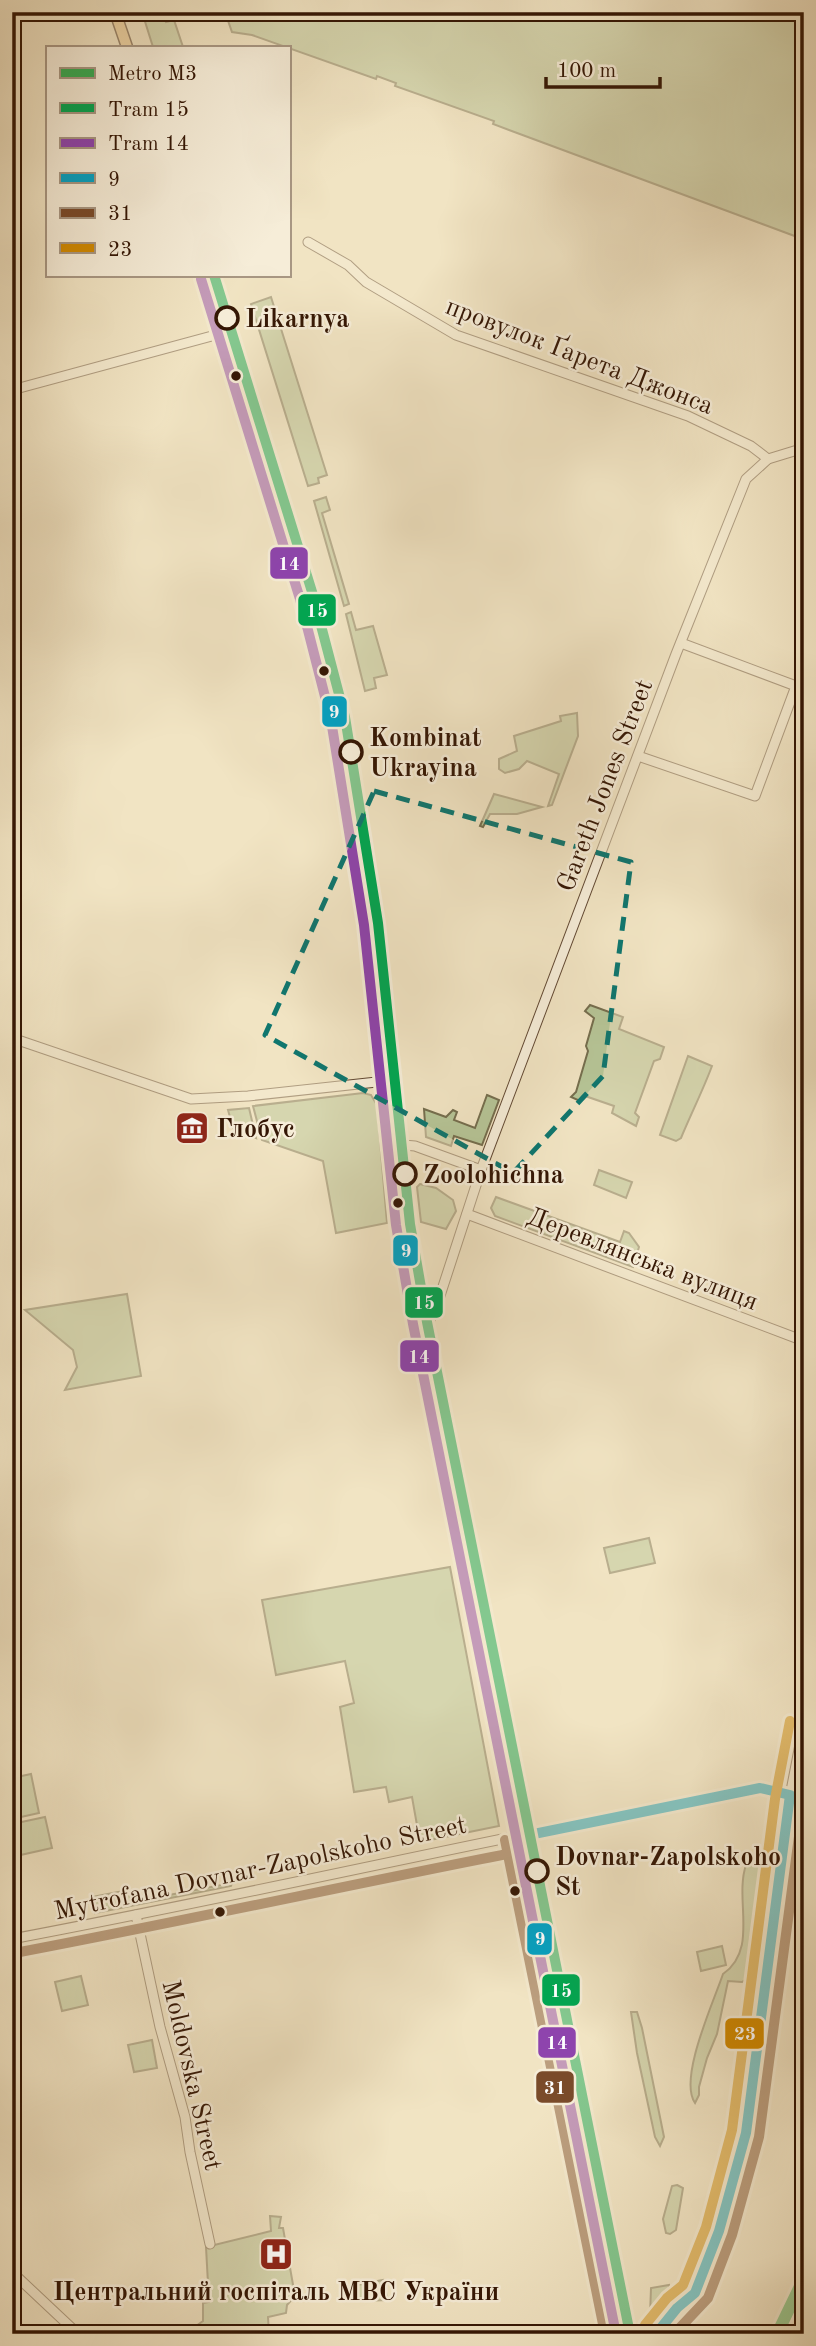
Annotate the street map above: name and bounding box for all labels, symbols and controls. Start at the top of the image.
legend [46,46,290,276]
scale bar [546,46,660,90]
text: 100 m [557,61,616,82]
text: Metro M3 [108,64,197,85]
text: Tram 15 [108,100,189,121]
text: Tram 14 [108,134,189,155]
text: 9 [108,170,120,191]
text: 31 [108,204,132,225]
text: 23 [108,240,132,261]
street label: провулок Ґарета Джонса [442,290,718,420]
marker: Likarnya [215,306,239,330]
place label: Likarnya [245,307,349,333]
unlabelled marker [229,369,243,383]
line badge: 14 [269,546,309,580]
text: 14 [278,556,300,575]
line badge: 15 [297,593,337,627]
text: 15 [306,603,328,622]
unlabelled marker [317,664,331,678]
street label: Gareth Jones Street [553,676,658,895]
line badge: 9 [321,695,348,728]
text: 9 [328,704,340,723]
place label: Kombinat Ukrayina [369,726,481,782]
marker: Kombinat Ukrayina [339,740,363,764]
museum icon: Глобус [173,1109,211,1147]
place label: Глобус [216,1117,295,1143]
marker: Zoolohichna [393,1162,417,1186]
place label: Zoolohichna [423,1163,564,1189]
unlabelled marker [391,1196,405,1210]
street label: Деревлянська вулиця [523,1204,761,1316]
line badge: 9 [392,1234,419,1267]
text: 9 [400,1243,412,1262]
line badge: 15 [404,1286,444,1319]
text: 15 [413,1295,435,1314]
line badge: 14 [399,1339,440,1373]
text: 14 [408,1349,430,1368]
street label: Mytrofana Dovnar-Zapolskoho Street [52,1812,469,1925]
place label: Dovnar-Zapolskoho St [555,1845,781,1901]
marker: Dovnar-Zapolskoho St [525,1859,549,1883]
unlabelled marker [508,1884,522,1898]
unlabelled marker [213,1905,227,1919]
line badge: 9 [526,1922,553,1956]
text: 9 [534,1931,546,1950]
line badge: 15 [541,1973,581,2007]
street label: Moldovska Street [156,1978,226,2173]
text: 15 [550,1983,572,2002]
line badge: 23 [724,2017,765,2050]
line badge: 14 [537,2026,577,2059]
text: 23 [734,2026,756,2045]
text: 14 [546,2035,568,2054]
line badge: 31 [535,2070,575,2104]
text: 31 [544,2080,566,2099]
hospital icon: Центральний госпіталь МВС України [257,2235,295,2273]
place label: Центральний госпіталь МВС України [53,2280,499,2306]

